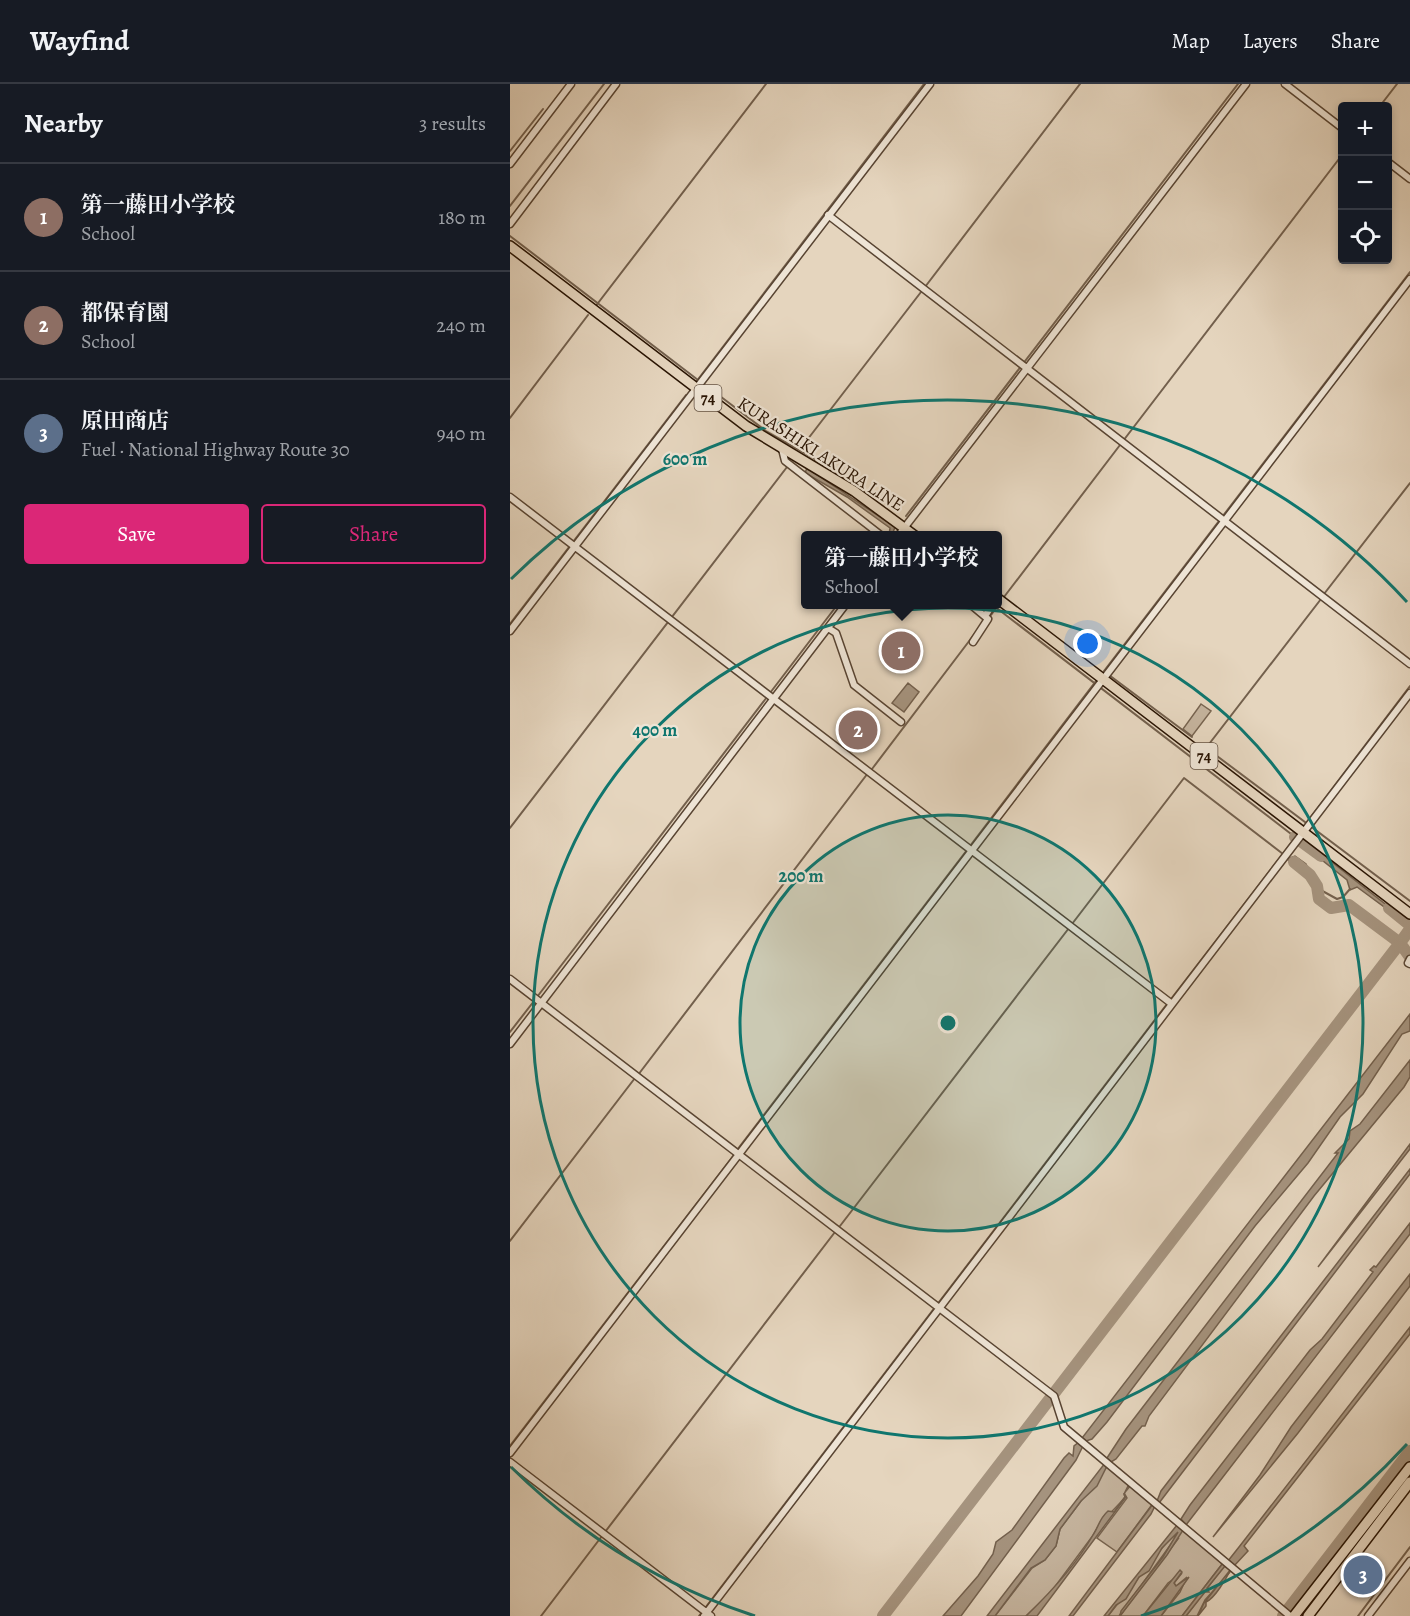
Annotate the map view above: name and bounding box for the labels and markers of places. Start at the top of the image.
pin: 1 [882,628,920,674]
pin: 2 [838,708,878,752]
centre of rings [938,1013,958,1033]
pin: 3 [1344,1552,1382,1598]

